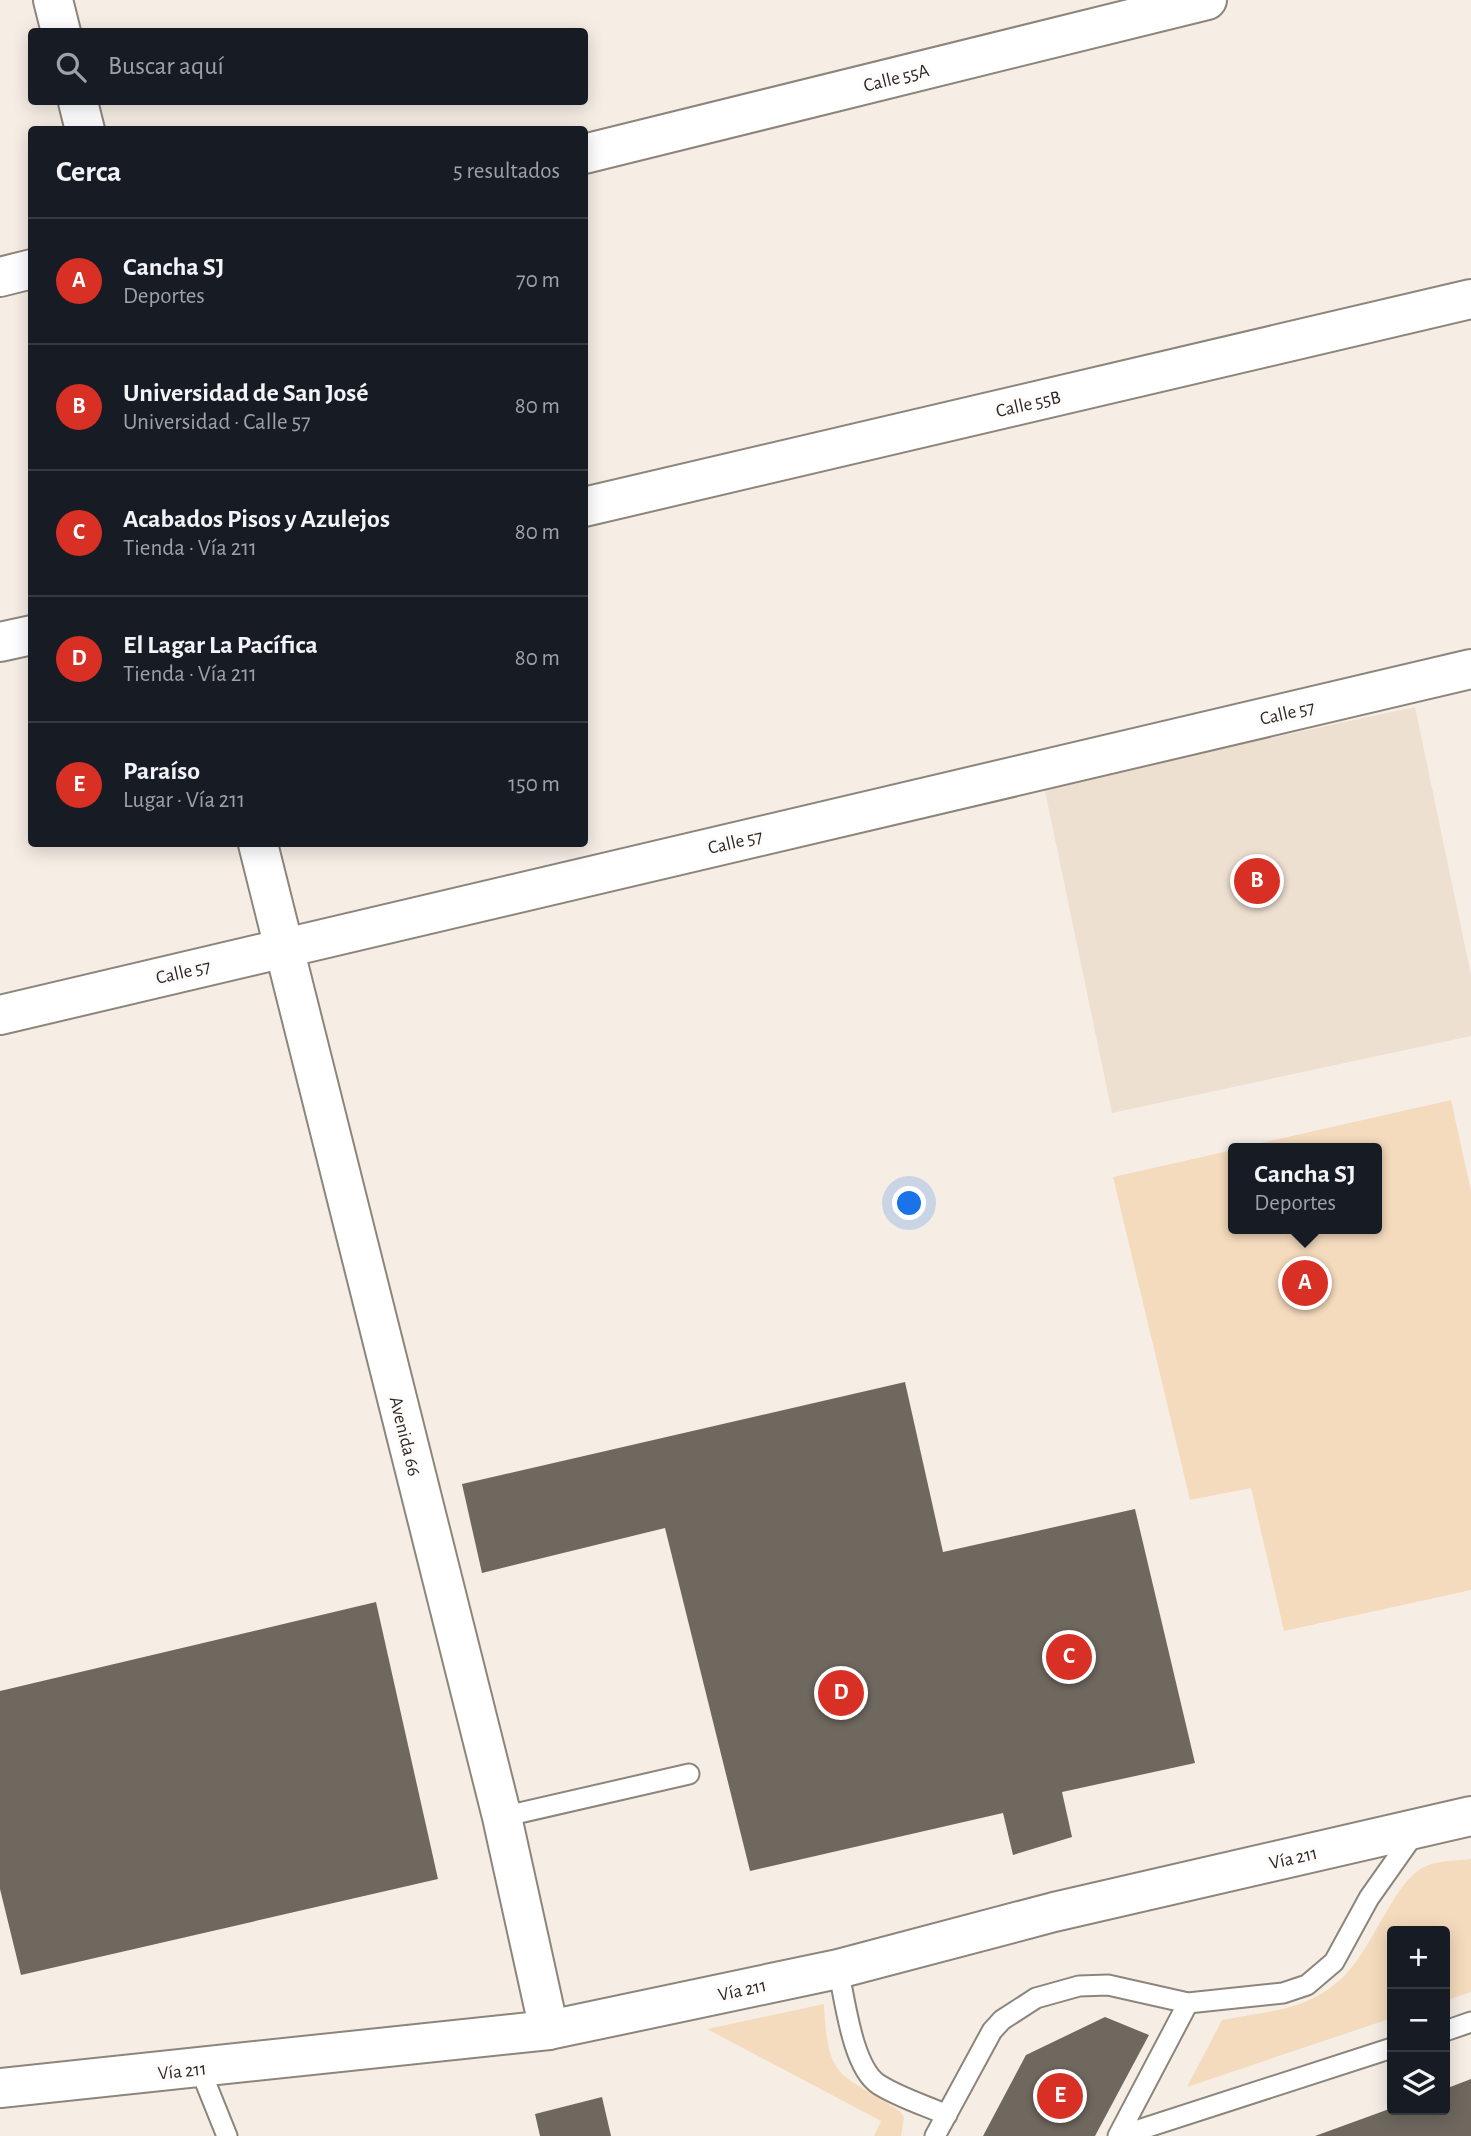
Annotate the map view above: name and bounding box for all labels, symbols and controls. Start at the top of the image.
search box [28,28,588,105]
icon: search [52,48,90,86]
text: Buscar aquí [108,53,224,79]
street label: Calle 55A [862,61,931,96]
text: Cerca [56,157,121,187]
text: 5 resultados [453,160,560,183]
text: Cancha SJ [123,254,224,280]
text: A [72,269,86,292]
text: 70 m [516,269,560,292]
text: Deportes [123,285,205,308]
text: Universidad de San José [123,380,369,406]
street label: Calle 55B [994,388,1063,421]
text: B [72,395,86,418]
text: 80 m [515,395,560,418]
text: Universidad · Calle 57 [123,411,311,434]
text: Acabados Pisos y Azulejos [123,506,390,532]
text: C [73,521,85,544]
text: 80 m [515,521,560,544]
text: Tienda · Vía 211 [123,537,257,560]
text: El Lagar La Pacífica [123,632,318,658]
text: D [71,647,87,670]
text: 80 m [515,647,560,670]
text: Tienda · Vía 211 [123,663,257,686]
street label: Calle 57 [1258,698,1317,729]
text: Paraíso [123,758,200,784]
text: E [73,773,85,796]
text: 150 m [508,773,560,796]
text: Lugar · Vía 211 [123,789,245,812]
street label: Calle 57 [706,827,765,858]
pin: B [1234,855,1280,907]
street label: Calle 57 [154,957,213,988]
popup [1228,1143,1382,1234]
text: Cancha SJ [1254,1161,1356,1187]
your location [892,1186,926,1220]
text: Deportes [1254,1192,1336,1215]
pin: A [1282,1257,1328,1309]
street label: Avenida 66 [386,1395,424,1478]
pin: C [1046,1631,1092,1683]
pin: D [818,1667,864,1719]
street label: Vía 211 [1267,1844,1319,1873]
map controls [1387,1926,1450,2115]
button: + [1387,1926,1450,1989]
street label: Vía 211 [716,1976,768,2005]
button: − [1387,1989,1450,2052]
button: layers [1387,2052,1450,2115]
street label: Vía 211 [157,2059,207,2083]
pin: E [1037,2070,1083,2122]

